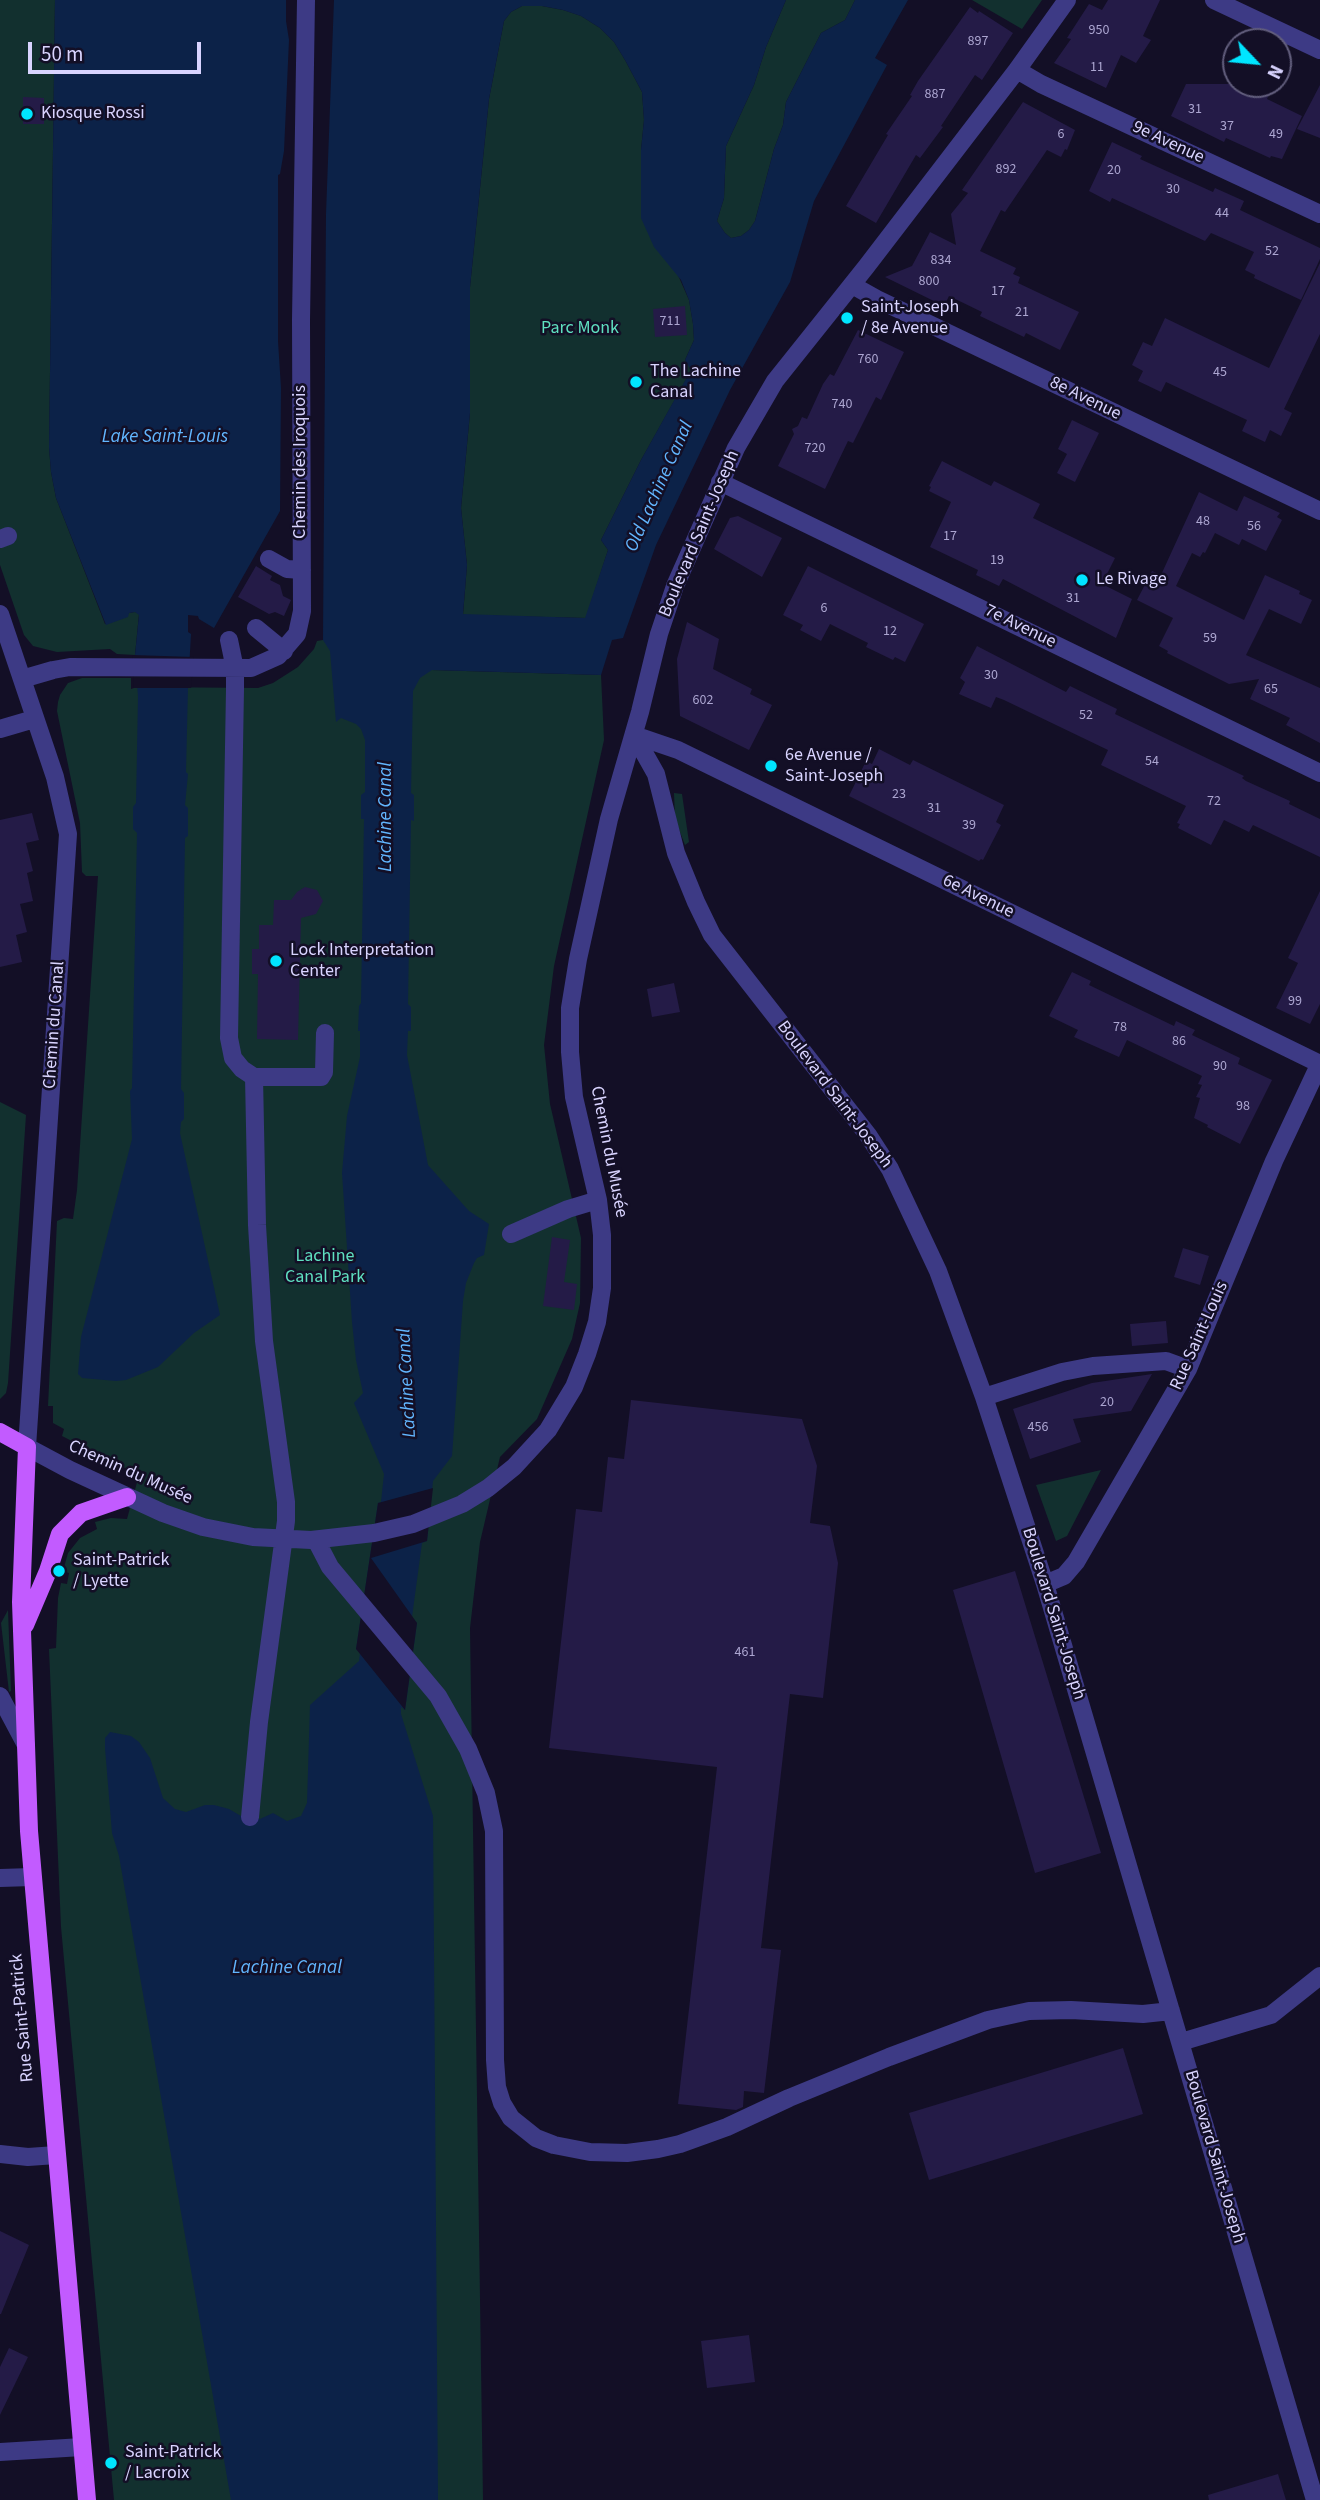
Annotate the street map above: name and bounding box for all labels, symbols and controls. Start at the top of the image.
house number: 950 [1089,23,1109,39]
scale bar [32,28,205,72]
north arrow [1222,28,1292,98]
house number: 897 [968,34,988,50]
text: 50 m [41,39,83,69]
house number: 11 [1090,60,1104,76]
text: N [1260,60,1289,83]
house number: 887 [925,87,945,103]
house number: 31 [1188,102,1202,118]
place label: Kiosque Rossi [41,103,145,125]
marker: Kiosque Rossi [19,106,35,122]
street label: 9e Avenue [1129,117,1207,169]
house number: 37 [1220,119,1234,135]
house number: 6 [1058,127,1064,143]
house number: 49 [1269,127,1283,143]
house number: 892 [996,162,1016,178]
house number: 20 [1107,163,1121,179]
house number: 30 [1166,182,1180,198]
house number: 44 [1215,206,1229,222]
house number: 52 [1265,244,1279,260]
house number: 834 [931,253,951,269]
house number: 800 [919,274,939,290]
house number: 17 [991,284,1005,300]
place label: Saint-Joseph / 8e Avenue [861,297,959,340]
house number: 21 [1015,305,1029,321]
marker: Saint-Joseph / 8e Avenue [839,310,855,326]
house number: 711 [660,314,680,330]
park label: Parc Monk [541,318,619,340]
house number: 760 [858,352,878,368]
place label: The Lachine Canal [650,361,741,404]
house number: 45 [1213,365,1227,381]
street label: 8e Avenue [1046,372,1124,426]
marker: The Lachine Canal [628,374,644,390]
street label: Chemin des Iroquois [290,385,312,539]
house number: 740 [832,397,852,413]
water label: Old Lachine Canal [621,418,699,556]
water label: Lake Saint-Louis [102,427,228,449]
house number: 720 [805,441,825,457]
street label: Boulevard Saint-Joseph [655,447,745,621]
house number: 48 [1196,514,1210,530]
house number: 56 [1247,519,1261,535]
house number: 17 [943,529,957,545]
house number: 19 [990,553,1004,569]
place label: Le Rivage [1096,569,1167,591]
marker: Le Rivage [1074,572,1090,588]
house number: 31 [1066,591,1080,607]
street label: 7e Avenue [981,600,1059,654]
house number: 6 [821,601,827,617]
house number: 12 [883,624,897,640]
house number: 59 [1203,631,1217,647]
house number: 30 [984,668,998,684]
house number: 65 [1264,682,1278,698]
house number: 602 [693,693,713,709]
house number: 52 [1079,708,1093,724]
place label: 6e Avenue / Saint-Joseph [785,745,883,788]
house number: 54 [1145,754,1159,770]
marker: 6e Avenue / Saint-Joseph [763,758,779,774]
water label: Lachine Canal [376,762,398,872]
house number: 23 [892,787,906,803]
house number: 72 [1207,794,1221,810]
house number: 31 [927,801,941,817]
house number: 39 [962,818,976,834]
street label: 6e Avenue [939,870,1017,924]
place label: Lock Interpretation Center [290,940,434,982]
marker: Lock Interpretation Center [268,953,284,969]
street label: Chemin du Canal [40,960,70,1090]
house number: 99 [1288,994,1302,1010]
street label: Boulevard Saint-Joseph [772,1017,896,1173]
house number: 78 [1113,1020,1127,1036]
house number: 86 [1172,1034,1186,1050]
house number: 90 [1213,1059,1227,1075]
street label: Chemin du Musée [585,1084,631,1220]
house number: 98 [1236,1099,1250,1115]
park label: Lachine Canal Park [285,1246,365,1288]
street label: Rue Saint-Louis [1166,1278,1234,1394]
water label: Lachine Canal [394,1328,422,1438]
house number: 20 [1100,1395,1114,1411]
house number: 456 [1028,1420,1048,1436]
street label: Chemin du Musée [65,1436,195,1510]
street label: Boulevard Saint-Joseph [1017,1525,1089,1703]
place label: Saint-Patrick / Lyette [73,1550,169,1592]
marker: Saint-Patrick / Lyette [51,1563,67,1579]
house number: 461 [735,1645,755,1661]
street label: Rue Saint-Patrick [7,1953,39,2083]
water label: Lachine Canal [232,1958,342,1980]
street label: Boulevard Saint-Joseph [1179,2068,1249,2246]
place label: Saint-Patrick / Lacroix [125,2442,221,2484]
marker: Saint-Patrick / Lacroix [103,2455,119,2471]

